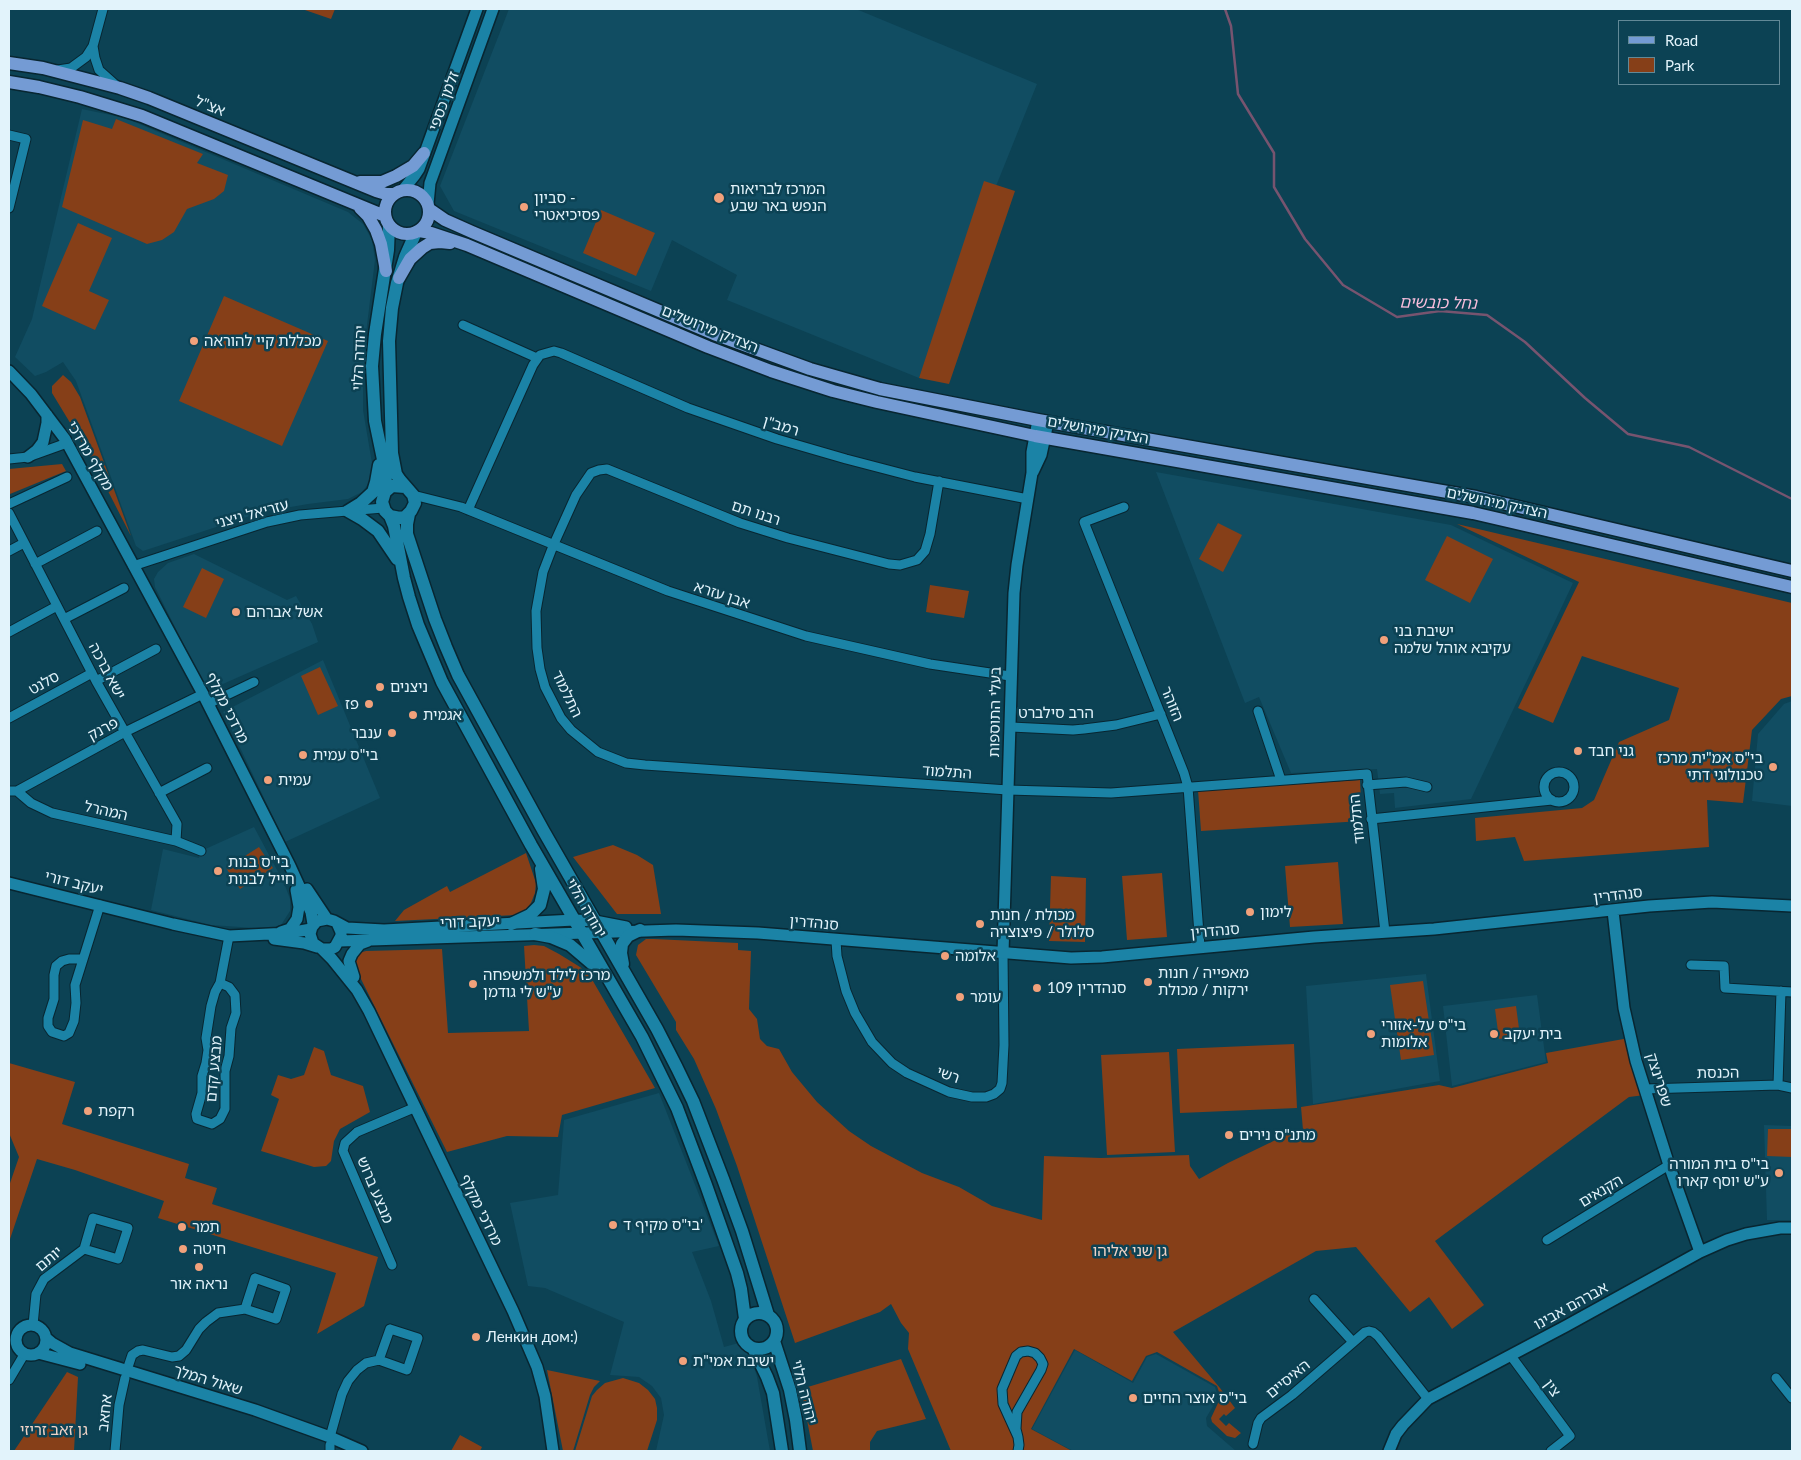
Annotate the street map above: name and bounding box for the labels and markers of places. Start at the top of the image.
place label: המרכז לבריאות הנפש באר שבע [730,180,827,215]
place label: סביון - פסיכיאטרי [534,189,600,224]
marker: המרכז לבריאות הנפש באר שבע [712,191,726,205]
marker: סביון - פסיכיאטרי [518,201,530,213]
place label: מכללת קיי להוראה [204,332,321,350]
marker: מכללת קיי להוראה [188,335,200,347]
place label: אשל אברהם [246,603,323,621]
marker: אשל אברהם [230,606,242,618]
place label: ישיבת בני עקיבא אוהל שלמה [1394,622,1511,657]
marker: ישיבת בני עקיבא אוהל שלמה [1378,634,1390,646]
place label: ניצנים [390,678,428,696]
marker: ניצנים [374,681,386,693]
place label: פז [345,695,359,713]
marker: פז [363,698,375,710]
place label: אגמית [423,706,462,724]
marker: אגמית [407,709,419,721]
place label: ענבר [351,724,382,742]
marker: ענבר [386,727,398,739]
place label: גני חבד [1588,742,1634,760]
marker: גני חבד [1572,745,1584,757]
place label: בי"ס עמית [313,746,378,764]
marker: בי"ס עמית [297,749,309,761]
place label: בי"ס אמ"ית מרכז טכנולוגי דתי [1658,749,1763,784]
marker: בי"ס אמ"ית מרכז טכנולוגי דתי [1767,761,1779,773]
place label: עמית [278,771,311,789]
marker: עמית [262,774,274,786]
place label: בי"ס בנות חייל לבנות [228,853,295,888]
marker: בי"ס בנות חייל לבנות [212,865,224,877]
place label: לימון [1260,903,1291,921]
place label: מכולת / חנות סלולר / פיצוצייה [990,906,1094,941]
marker: לימון [1244,906,1256,918]
marker: מכולת / חנות סלולר / פיצוצייה [974,918,986,930]
place label: אלומה [955,947,996,965]
marker: אלומה [939,950,951,962]
place label: מאפייה / חנות ירקות / מכולת [1158,964,1249,999]
place label: מרכז לילד ולמשפחה ע"ש לי גודמן [483,966,610,1001]
marker: מאפייה / חנות ירקות / מכולת [1142,976,1154,988]
marker: מרכז לילד ולמשפחה ע"ש לי גודמן [467,978,479,990]
place label: סנהדרין 109 [1047,979,1126,997]
marker: סנהדרין 109 [1031,982,1043,994]
place label: עומר [970,988,1001,1006]
marker: עומר [954,991,966,1003]
place label: בי"ס על-אזורי אלומות [1381,1016,1466,1051]
place label: בית יעקב [1504,1025,1562,1043]
marker: בי"ס על-אזורי אלומות [1365,1028,1377,1040]
marker: בית יעקב [1488,1028,1500,1040]
place label: רקפת [98,1102,135,1120]
marker: רקפת [82,1105,94,1117]
place label: מתנ"ס נירים [1239,1126,1316,1144]
marker: מתנ"ס נירים [1223,1129,1235,1141]
place label: בי"ס בית המורה ע"ש יוסף קארו [1669,1155,1769,1190]
marker: בי"ס בית המורה ע"ש יוסף קארו [1773,1167,1785,1179]
place label: בי"ס מקיף ד' [623,1216,703,1234]
place label: תמר [192,1218,220,1236]
marker: בי"ס מקיף ד' [607,1219,619,1231]
marker: תמר [176,1221,188,1233]
place label: חיטה [193,1240,226,1258]
marker: חיטה [177,1243,189,1255]
marker: נראה אור [193,1261,205,1273]
place label: נראה אור [170,1275,228,1293]
place label: Ленкин дом:) [486,1328,578,1346]
marker: Ленкин дом:) [470,1331,482,1343]
place label: ישיבת אמי"ת [693,1352,774,1370]
marker: ישיבת אמי"ת [677,1355,689,1367]
place label: בי"ס אוצר החיים [1143,1389,1247,1407]
marker: בי"ס אוצר החיים [1127,1392,1139,1404]

